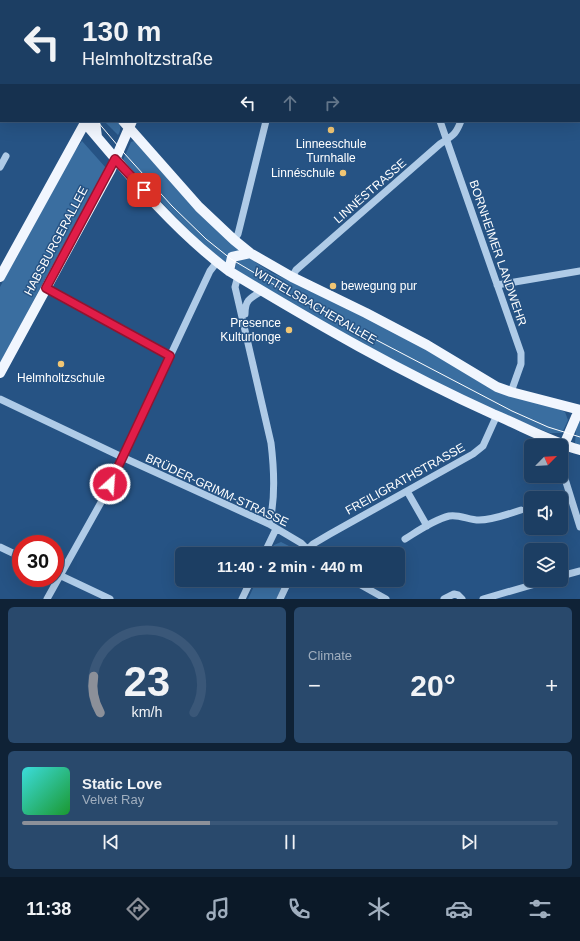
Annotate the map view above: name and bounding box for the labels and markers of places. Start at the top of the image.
marker: Linneeschule Turnhalle [326,125,336,135]
place label: Linneeschule Turnhalle [296,137,367,165]
place label: Linnéschule [271,166,335,180]
marker: Linnéschule [338,168,348,178]
pin [127,173,161,207]
place label: bewegung pur [341,279,417,293]
marker: bewegung pur [328,281,338,291]
place label: Presence Kulturlonge [220,316,281,344]
marker: Presence Kulturlonge [284,325,294,335]
marker: Helmholtzschule [56,359,66,369]
place label: Helmholtzschule [17,371,105,385]

